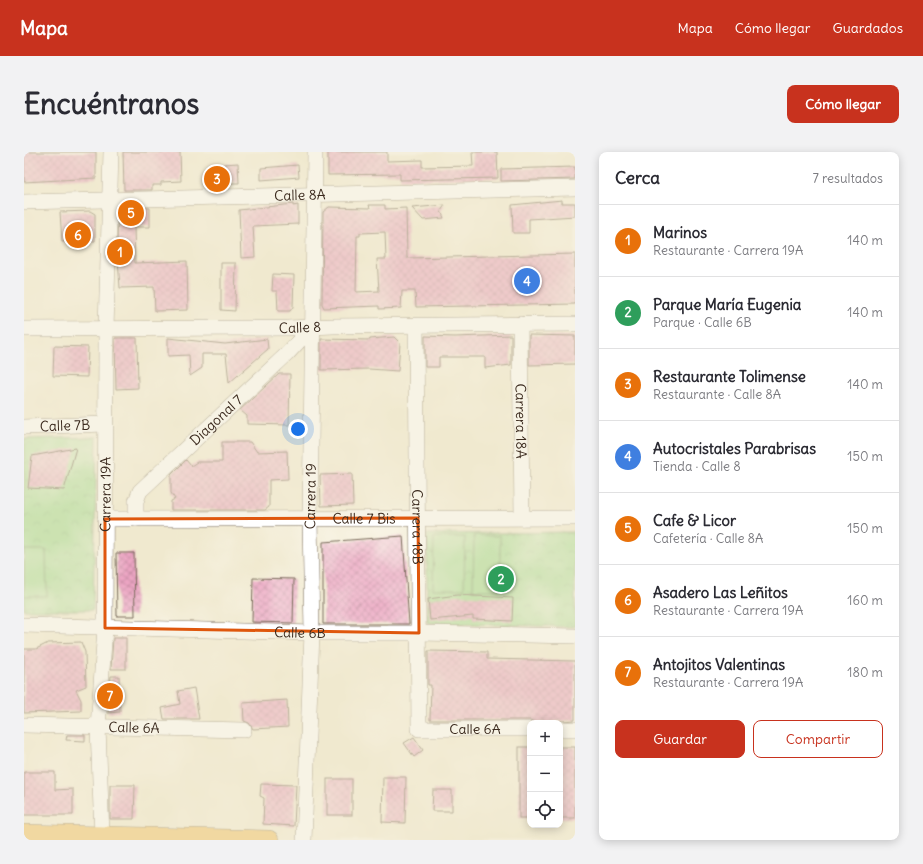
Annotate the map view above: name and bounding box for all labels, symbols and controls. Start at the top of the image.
text: Mapa [20,16,68,40]
text: Mapa [678,19,713,37]
text: Cómo llegar [735,19,811,37]
text: Guardados [833,19,903,37]
button: Cómo llegar [787,85,899,123]
text: Encuéntranos [24,86,199,122]
pin: 3 [204,164,230,194]
text: Cerca [615,167,660,189]
text: 7 resultados [813,170,883,187]
street label: Calle 8A [274,185,326,205]
pin: 5 [118,198,144,228]
pin: 6 [65,220,91,250]
text: Marinos [653,223,707,242]
text: 1 [625,232,631,249]
text: 140 m [847,232,883,249]
pin: 1 [107,237,133,267]
text: Restaurante · Carrera 19A [653,242,803,259]
pin: 4 [514,266,540,296]
text: Parque María Eugenia [653,295,801,314]
text: 2 [624,304,632,321]
text: 140 m [847,304,883,321]
text: Parque · Calle 6B [653,314,752,331]
street label: Calle 8 [279,318,322,337]
text: Restaurante Tolimense [653,367,806,386]
text: 3 [624,376,632,393]
text: 140 m [847,376,883,393]
street label: Carrera 18A [512,383,530,459]
text: Restaurante · Calle 8A [653,386,781,403]
street label: Diagonal 7 [186,391,247,449]
street label: Calle 7B [39,416,90,435]
your location [288,419,308,439]
text: Autocristales Parabrisas [653,439,816,458]
text: 4 [624,448,632,465]
text: 150 m [847,448,883,465]
street label: Carrera 19A [96,457,115,532]
text: Tienda · Calle 8 [653,458,741,475]
street label: Carrera 19 [301,463,320,529]
street label: Carrera 18B [408,489,427,565]
street label: Calle 7 Bis [332,509,396,528]
text: Cafe & Licor [653,511,736,530]
text: 5 [624,520,632,537]
text: 150 m [847,520,883,537]
text: Cafetería · Calle 8A [653,530,763,547]
pin: 2 [488,564,514,594]
text: Asadero Las Leñitos [653,583,788,602]
text: 6 [624,592,632,609]
text: 160 m [847,592,883,609]
text: Restaurante · Carrera 19A [653,602,803,619]
street label: Calle 6B [274,623,326,642]
text: Antojitos Valentinas [653,655,785,674]
text: 7 [625,664,631,681]
text: 180 m [847,664,883,681]
text: Restaurante · Carrera 19A [653,674,803,691]
pin: 7 [97,681,123,711]
street label: Calle 6A [108,718,160,737]
street label: Calle 6A [449,720,501,738]
map controls [527,720,563,828]
button: + [527,720,563,756]
button: Guardar [615,720,745,758]
button: Compartir [753,720,883,758]
button: − [527,756,563,792]
button: locate [527,792,563,828]

